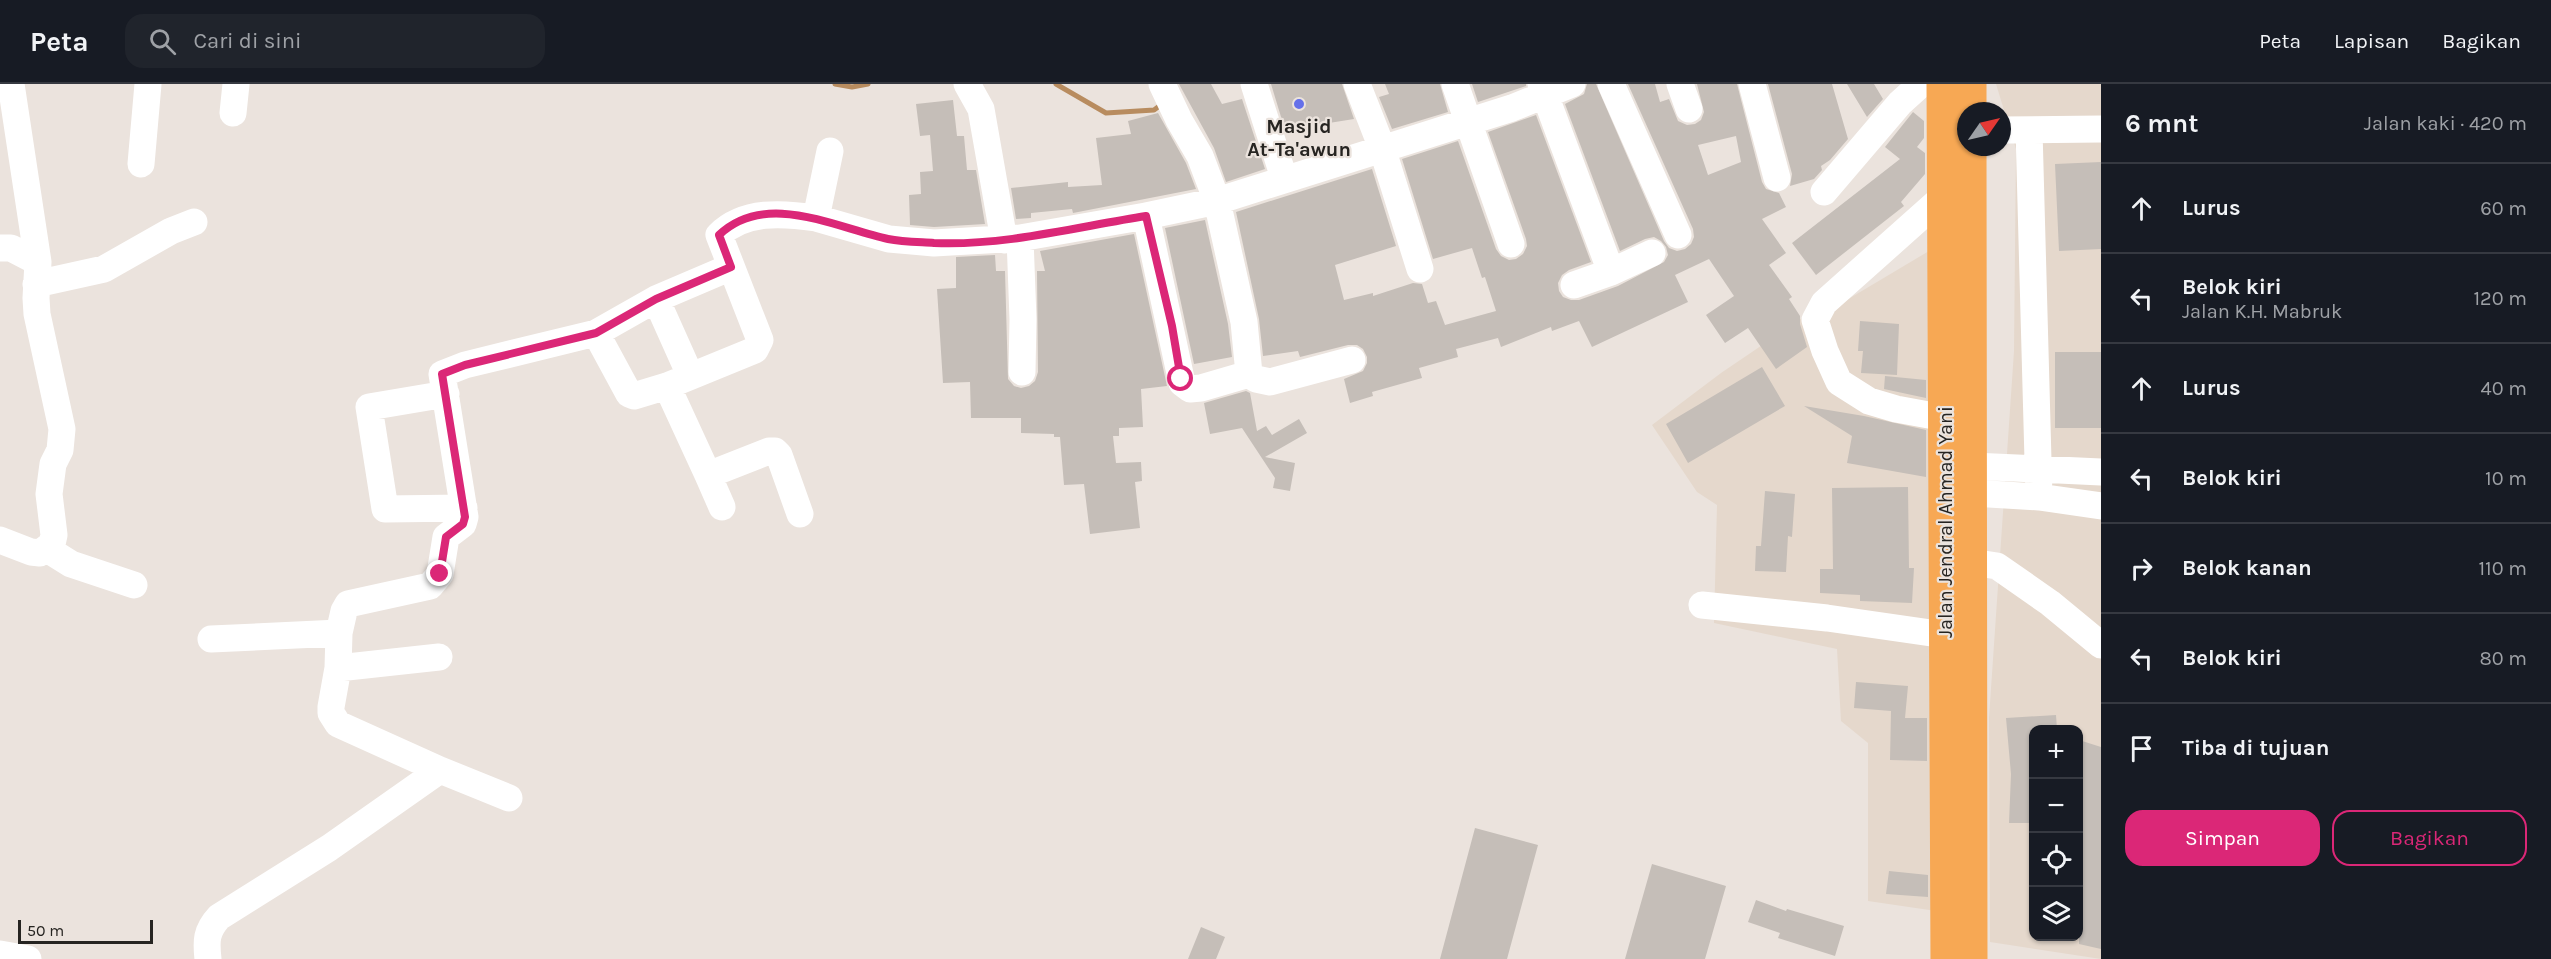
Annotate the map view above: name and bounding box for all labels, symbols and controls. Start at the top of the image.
search box [125,14,545,68]
text: Peta [30,25,89,58]
icon: search [146,25,179,58]
text: Cari di sini [194,28,302,54]
text: Peta [2259,29,2301,53]
text: Lapisan [2334,29,2409,53]
text: Bagikan [2442,29,2521,53]
marker: Masjid At-Ta'awun [1292,97,1306,111]
north arrow [1957,102,2011,156]
text: 6 mnt [2125,108,2199,139]
text: Jalan kaki · 420 m [2364,112,2527,135]
place label: Masjid At-Ta'awun [1247,115,1351,161]
icon: ahead [2125,192,2158,225]
text: Lurus [2182,195,2241,221]
text: 60 m [2480,197,2527,220]
text: Belok kiri [2182,274,2282,300]
icon: left [2125,282,2158,315]
text: 120 m [2473,287,2527,310]
text: Jalan K.H. Mabruk [2182,300,2342,323]
route start [1167,365,1193,391]
icon: ahead [2125,372,2158,405]
text: Lurus [2182,375,2241,401]
text: 40 m [2481,377,2527,400]
street label: Jalan Jendral Ahmad Yani [1934,406,1957,638]
icon: left [2125,462,2158,495]
text: Belok kiri [2182,465,2282,491]
text: 10 m [2485,467,2527,490]
icon: right [2125,552,2158,585]
text: Belok kanan [2182,555,2312,581]
text: 110 m [2478,557,2527,580]
route end [426,560,452,586]
icon: left [2125,642,2158,675]
text: Belok kiri [2182,645,2282,671]
text: 80 m [2479,647,2527,670]
map controls [2029,725,2083,941]
button: + [2029,725,2083,779]
icon: arrive [2125,732,2158,765]
text: Tiba di tujuan [2182,735,2329,761]
button: − [2029,779,2083,833]
button: Simpan [2125,810,2320,866]
button: Bagikan [2332,810,2527,866]
button: locate [2029,833,2083,887]
button: layers [2029,887,2083,941]
scale bar [18,917,153,944]
text: 50 m [27,921,64,940]

